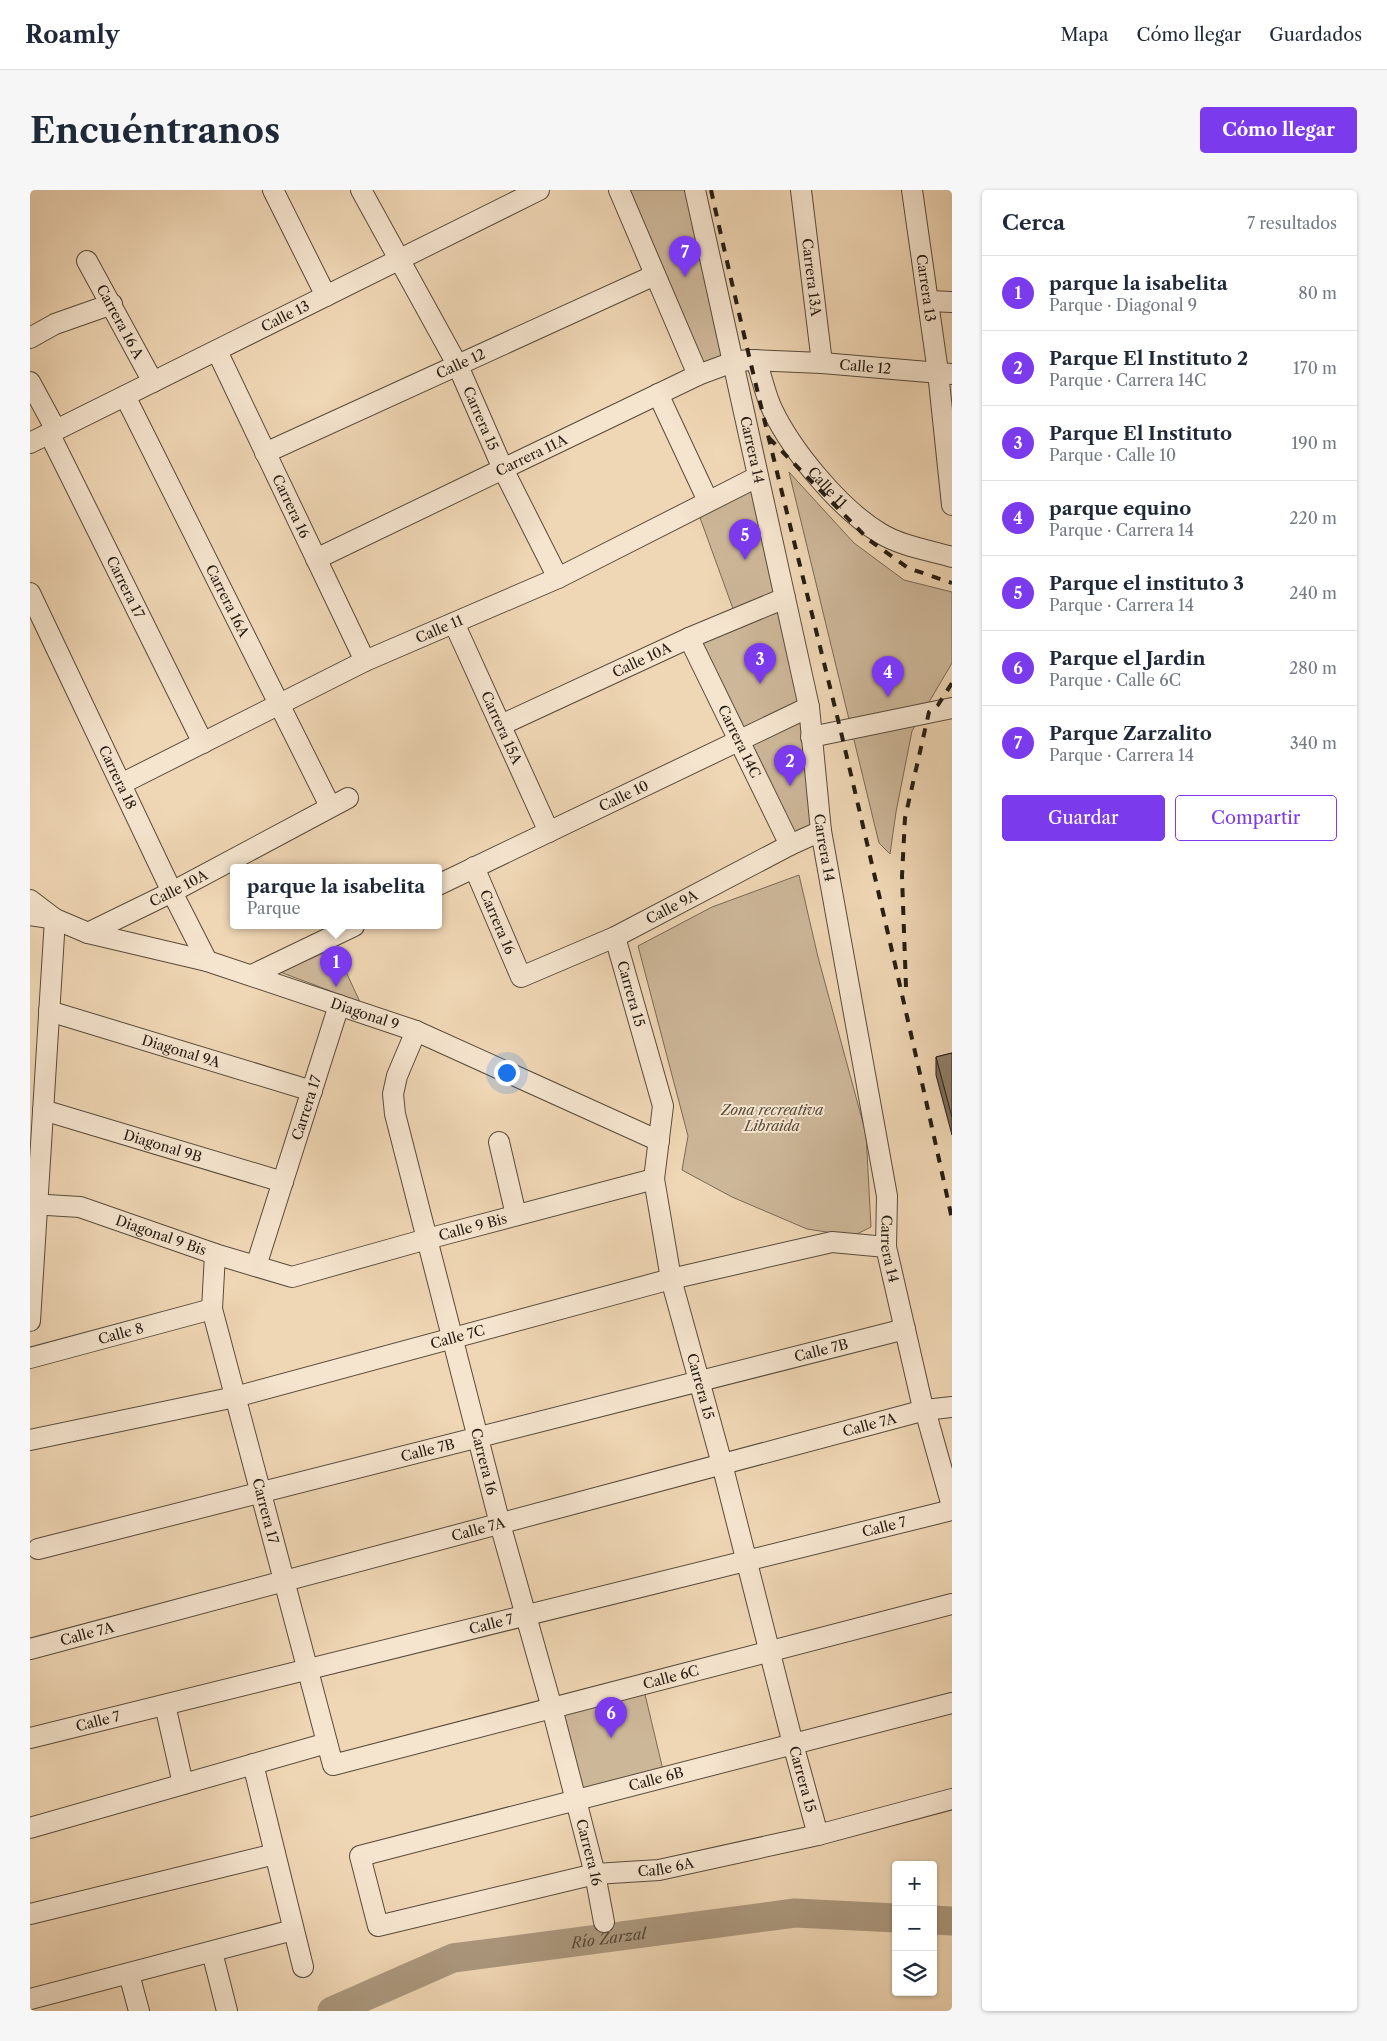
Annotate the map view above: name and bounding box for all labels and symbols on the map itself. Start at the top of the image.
pin: 7 [669,236,701,277]
street label: Carrera 13A [798,237,825,318]
street label: Carrera 13 [912,253,940,323]
street label: Carrera 16 A [92,281,148,362]
street label: Calle 13 [258,297,312,336]
street label: Calle 12 [433,345,488,383]
street label: Calle 12 [839,356,892,378]
street label: Carrera 15 [459,384,503,453]
street label: Carrera 14 [736,414,768,485]
street label: Carrera 11A [493,430,571,480]
street label: Calle 11 [804,463,851,512]
street label: Carrera 16 [268,471,314,541]
pin: 5 [729,519,761,560]
street label: Carrera 17 [103,553,149,621]
street label: Carrera 16A [202,562,253,641]
street label: Calle 11 [413,611,466,647]
street label: Calle 10A [609,638,675,681]
pin: 3 [744,643,776,684]
pin: 4 [872,656,904,697]
street label: Carrera 15A [477,688,526,768]
street label: Carrera 14C [714,702,765,781]
street label: Carrera 18 [95,742,140,812]
pin: 2 [774,745,806,786]
street label: Calle 10 [596,776,652,815]
street label: Carrera 14 [810,813,839,883]
street label: Calle 10A [146,865,211,911]
street label: Calle 9A [643,886,701,928]
street label: Carrera 16 [476,887,519,957]
pin: 1 [320,946,352,987]
street label: Carrera 15 [613,959,649,1029]
street label: Diagonal 9 [328,994,402,1034]
street label: Diagonal 9A [140,1031,223,1072]
your location [494,1060,520,1086]
street label: Carrera 17 [288,1073,325,1143]
park label: Zona recreativa Libraida [720,1101,824,1135]
street label: Diagonal 9B [121,1126,204,1166]
street label: Calle 9 Bis [437,1209,509,1245]
street label: Diagonal 9 Bis [113,1211,209,1259]
street label: Carrera 14 [877,1215,903,1284]
street label: Calle 8 [96,1319,146,1348]
street label: Calle 7C [428,1321,487,1353]
street label: Calle 7B [792,1335,850,1366]
street label: Carrera 15 [683,1351,718,1421]
street label: Calle 7A [841,1409,899,1441]
street label: Carrera 16 [467,1426,501,1497]
street label: Calle 7B [399,1435,457,1466]
street label: Carrera 17 [248,1476,283,1546]
street label: Calle 7A [449,1513,508,1545]
street label: Calle 7 [860,1513,908,1541]
street label: Calle 7 [467,1610,515,1638]
street label: Calle 7A [58,1618,116,1650]
street label: Calle 6C [641,1661,701,1693]
pin: 6 [595,1697,627,1738]
street label: Calle 7 [74,1707,122,1735]
street label: Carrera 15 [785,1744,820,1814]
street label: Calle 6B [627,1763,686,1795]
street label: Carrera 16 [572,1817,606,1887]
street label: Calle 6A [637,1853,696,1880]
water label: Río Zarzal [569,1923,649,1952]

